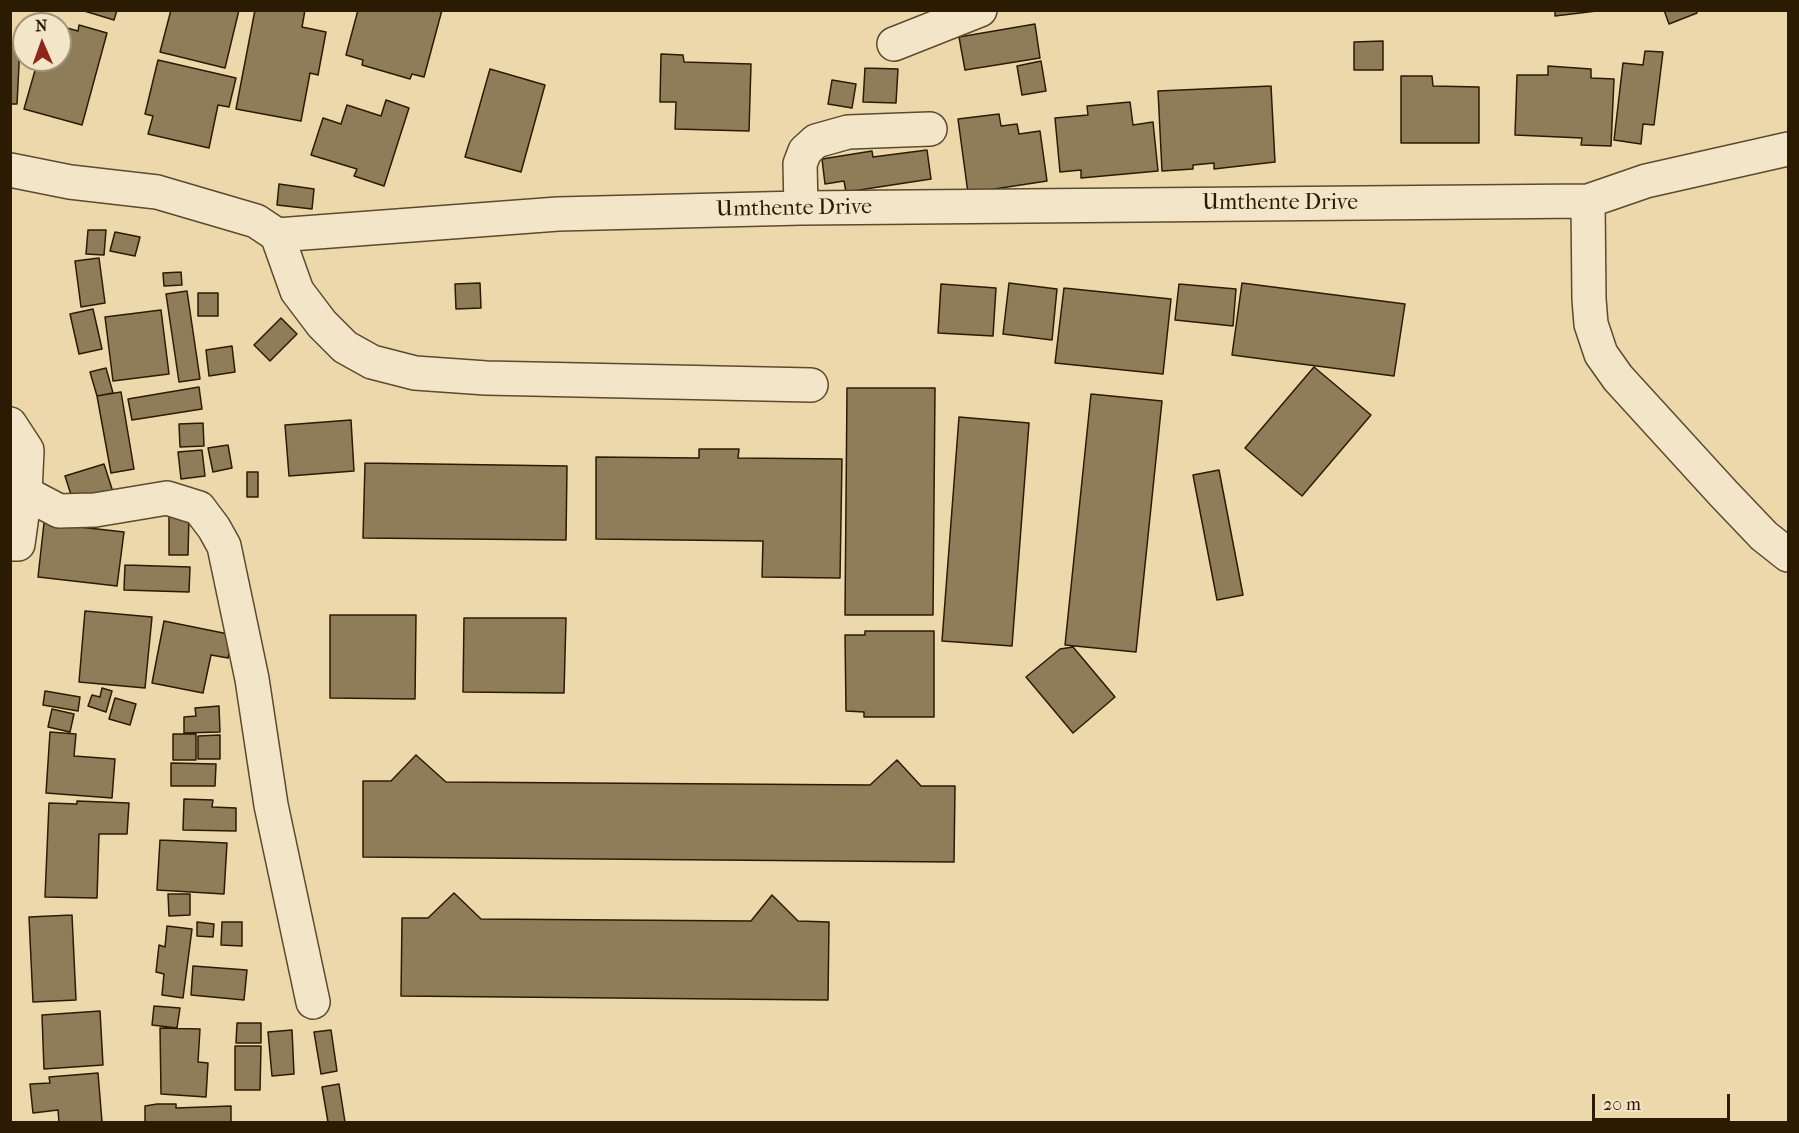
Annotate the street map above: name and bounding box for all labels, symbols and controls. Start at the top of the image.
north arrow [12,12,72,72]
text: N [35,16,48,35]
street label: Umthente Drive [1202,191,1358,217]
street label: Umthente Drive [716,194,872,224]
scale bar [1595,1082,1733,1120]
text: 20 m [1603,1094,1641,1115]

